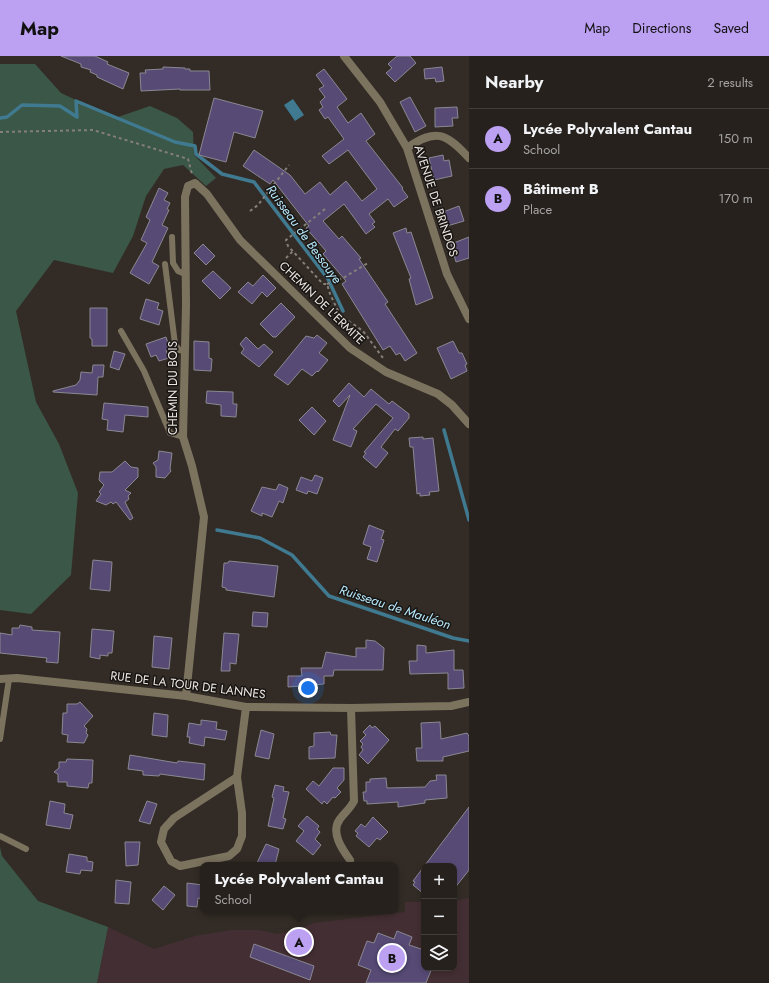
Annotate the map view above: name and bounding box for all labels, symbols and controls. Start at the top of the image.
text: Map [20,15,59,42]
text: Map [584,18,610,38]
text: Directions [632,18,692,38]
text: Saved [714,18,749,38]
text: Nearby [485,70,543,94]
text: 2 results [707,73,753,92]
text: Lycée Polyvalent Cantau [523,118,692,140]
text: A [493,129,503,148]
text: 150 m [718,129,753,148]
text: School [523,140,560,159]
street label: AVENUE DE BRINDOS [409,143,463,260]
text: Bâtiment B [523,178,599,200]
water label: Ruisseau de Bessouye [262,181,347,288]
text: B [494,189,502,208]
text: 170 m [718,189,753,208]
text: Place [523,200,552,219]
street label: CHEMIN DE L'ERMITE [275,257,369,349]
street label: CHEMIN DU BOIS [164,341,182,435]
water label: Ruisseau de Mauléon [337,580,453,634]
street label: RUE DE LA TOUR DE LANNES [109,667,267,704]
your location [298,678,318,698]
popup [200,862,398,914]
map controls [421,863,457,971]
button: + [421,863,457,899]
text: Lycée Polyvalent Cantau [214,868,384,890]
text: School [214,890,252,909]
button: − [421,899,457,935]
pin: A [286,927,312,957]
button: layers [421,935,457,971]
pin: B [379,943,405,973]

